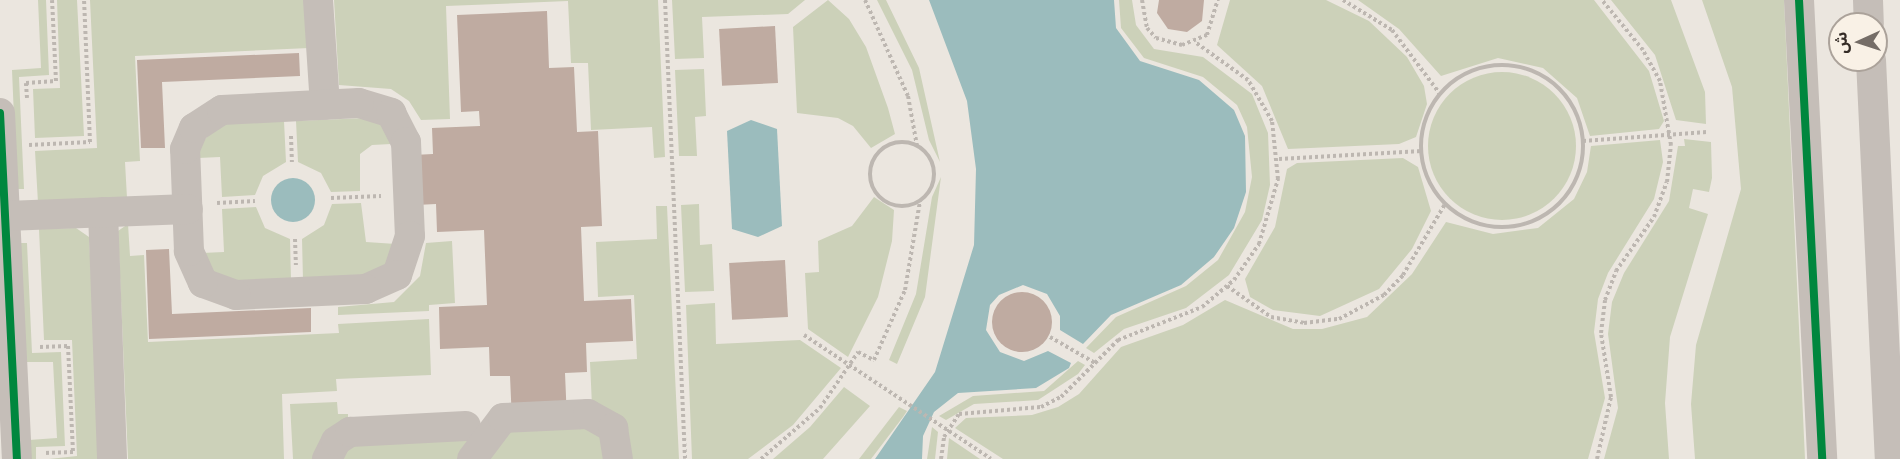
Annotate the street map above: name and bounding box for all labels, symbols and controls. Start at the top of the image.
north arrow [1828,12,1888,72]
text: ش [1830,31,1854,54]

